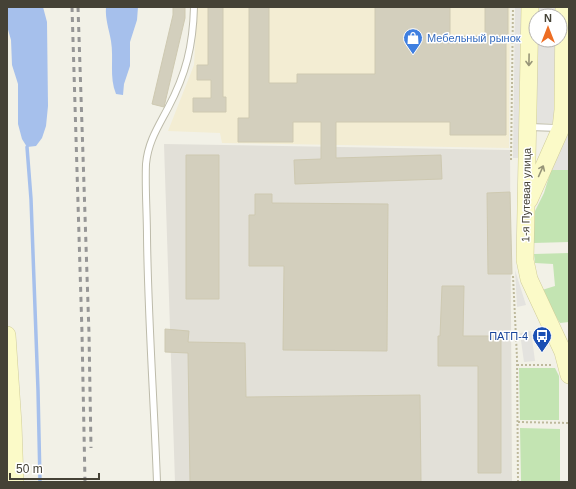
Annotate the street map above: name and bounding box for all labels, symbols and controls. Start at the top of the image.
north arrow [528,8,568,48]
text: N [544,12,552,24]
shop icon: Мебельный рынок [402,27,424,55]
place label: Мебельный рынок [427,32,521,44]
one-way arrow [525,53,533,66]
street label: 1-я Путевая улица [519,147,533,242]
one-way arrow [538,166,545,178]
bus stop icon: ПАТП-4 [531,325,553,353]
place label: ПАТП-4 [489,330,528,342]
scale bar [10,455,99,481]
text: 50 m [16,462,43,476]

